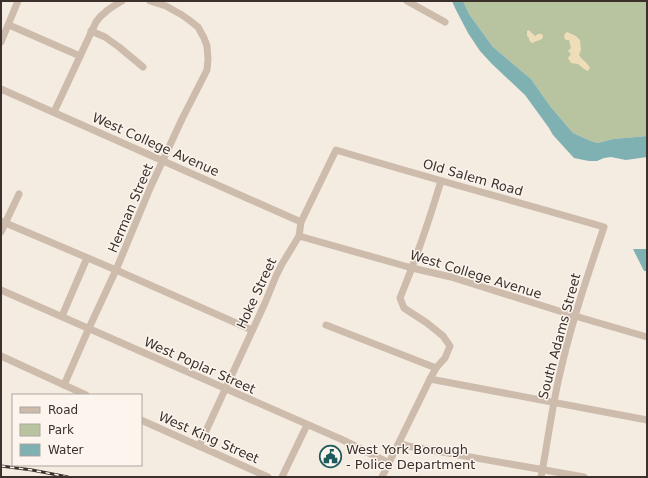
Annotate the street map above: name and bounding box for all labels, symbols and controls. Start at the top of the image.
street label: West College Avenue [90,110,221,179]
street label: Old Salem Road [421,156,525,199]
street label: Herman Street [105,161,156,255]
street label: West College Avenue [408,247,544,302]
street label: Hoke Street [234,255,279,331]
street label: South Adams Street [535,271,584,401]
street label: West Poplar Street [142,334,258,397]
legend [12,394,142,466]
text: Road [48,403,78,417]
street label: West King Street [156,409,261,466]
text: Park [48,423,74,437]
place label: West York Borough - Police Department [346,442,475,472]
text: Water [48,443,84,457]
public building icon: West York Borough - Police Department [317,443,343,469]

